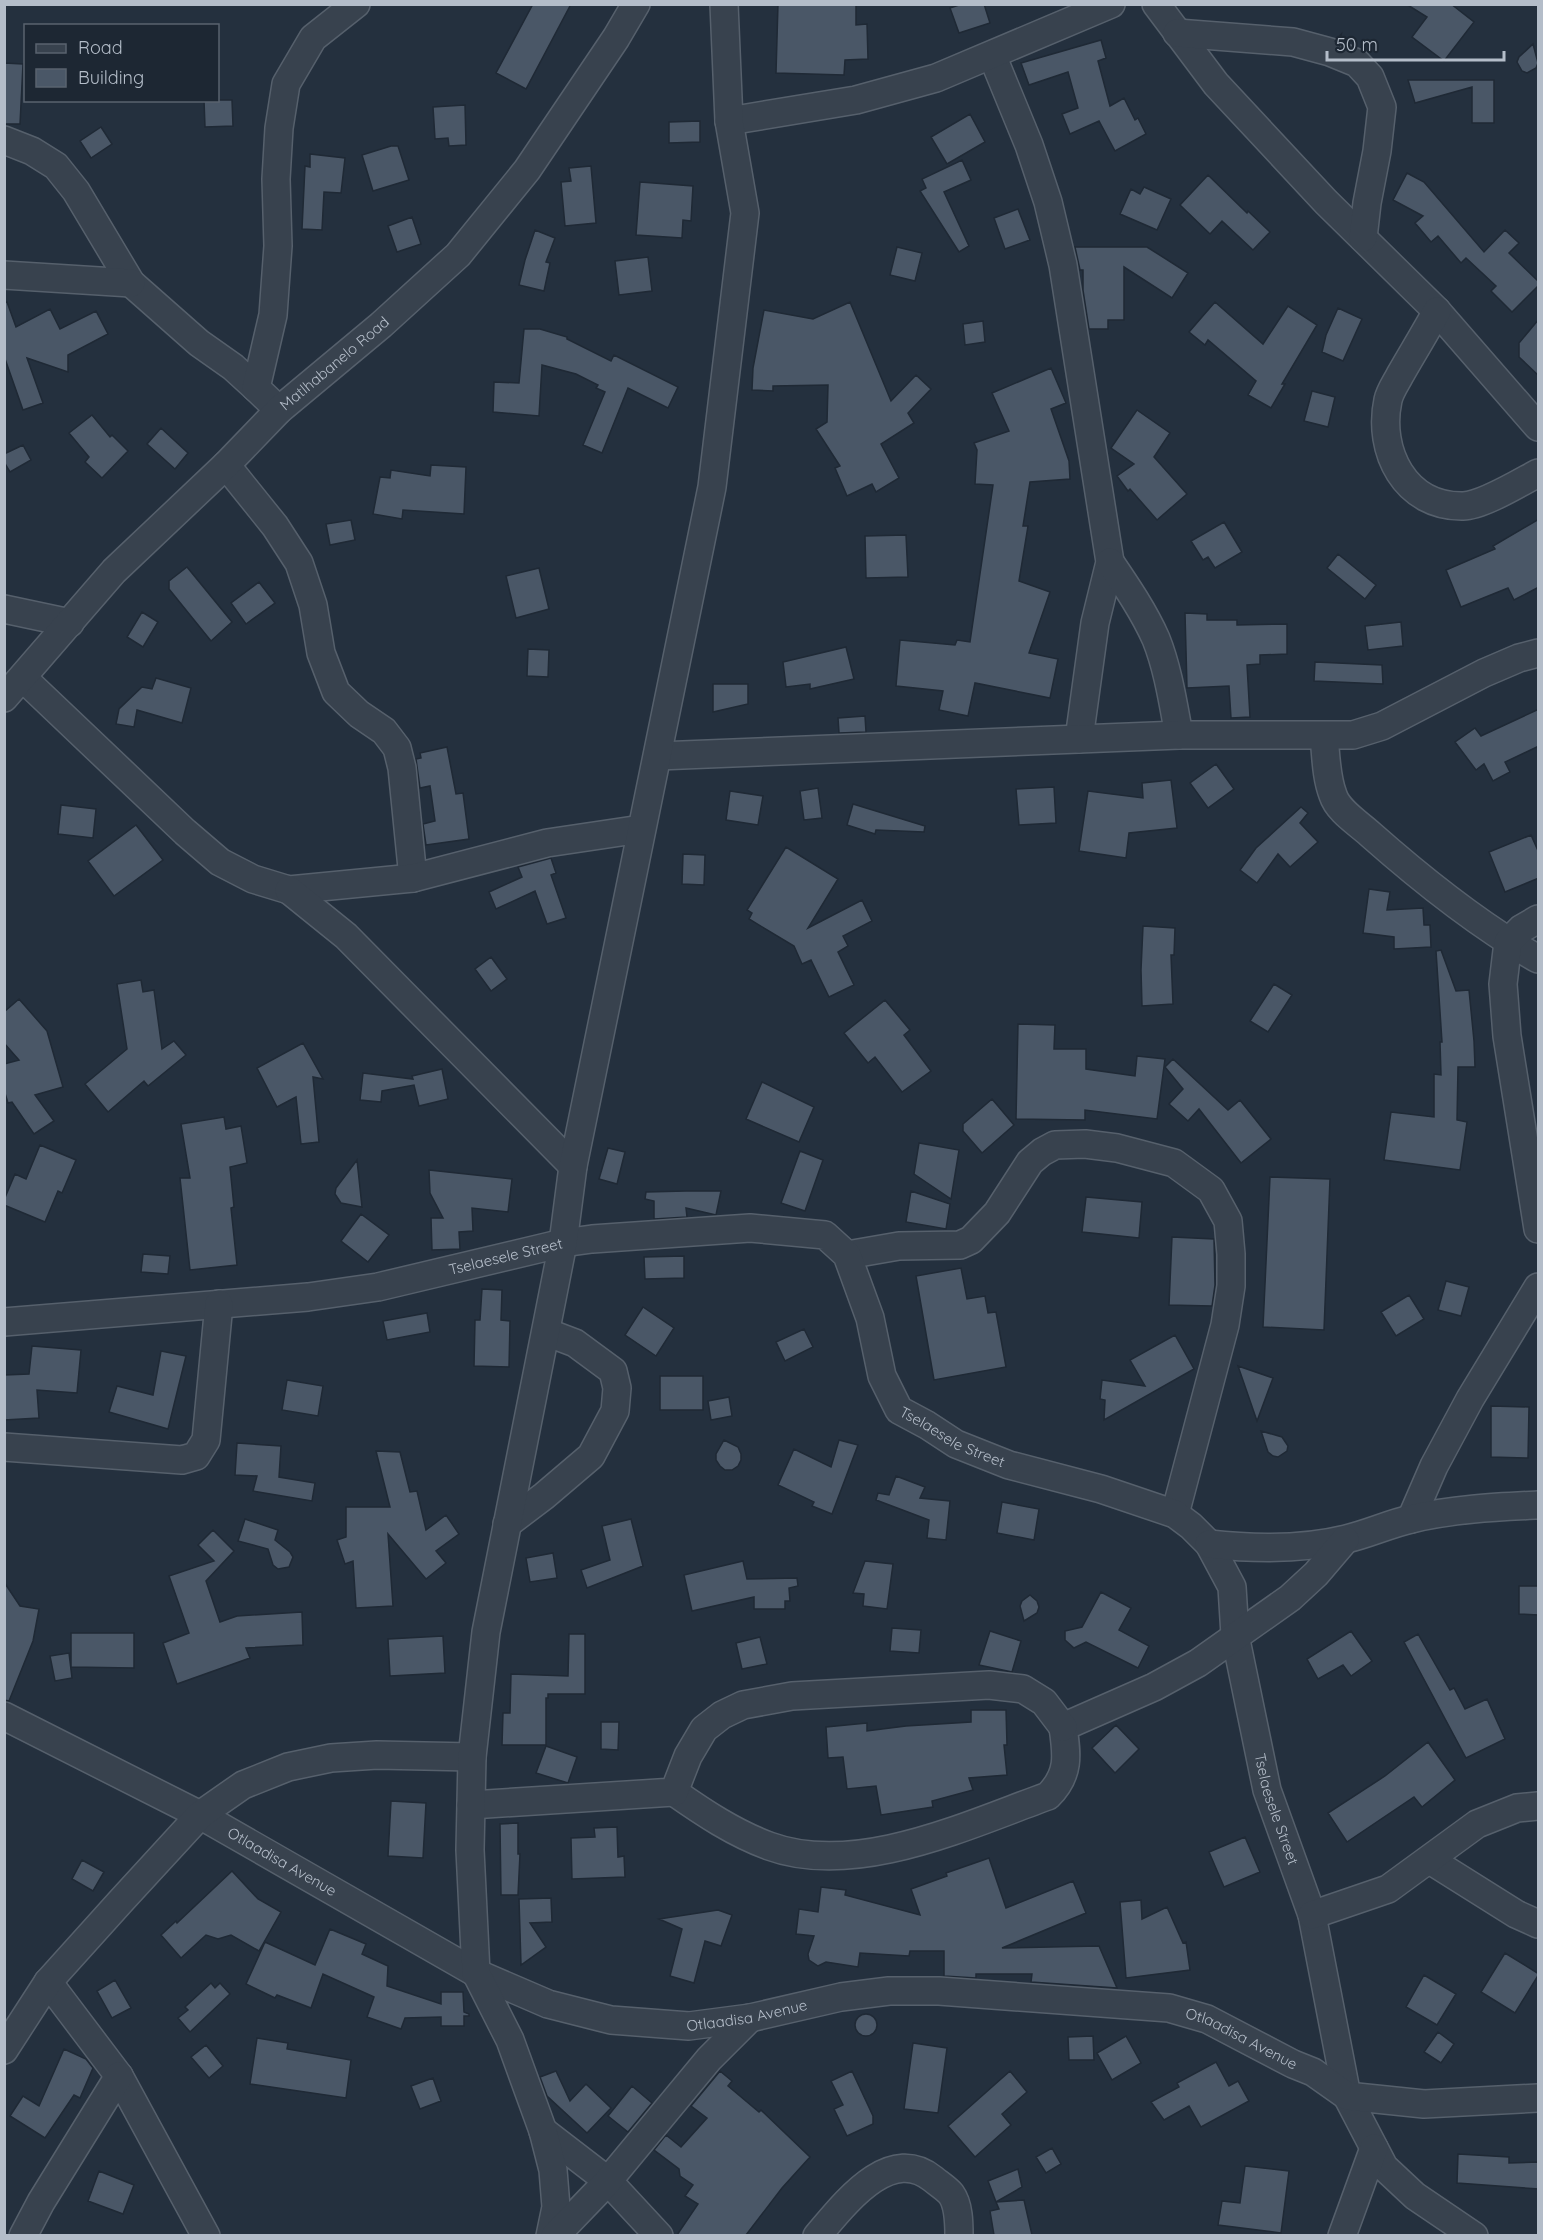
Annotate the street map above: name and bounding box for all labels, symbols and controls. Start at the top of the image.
legend [24,24,219,102]
scale bar [1327,24,1504,62]
text: 50 m [1336,33,1378,56]
text: Road [78,36,123,59]
text: Building [78,66,144,89]
street label: Matlhabanelo Road [276,312,393,414]
street label: Tselaesele Street [447,1233,564,1279]
street label: Tselaesele Street [896,1402,1008,1471]
street label: Tselaesele Street [1251,1751,1303,1867]
street label: Otlaadisa Avenue [224,1823,340,1900]
street label: Otlaadisa Avenue [685,1995,809,2035]
street label: Otlaadisa Avenue [1183,2003,1301,2074]

